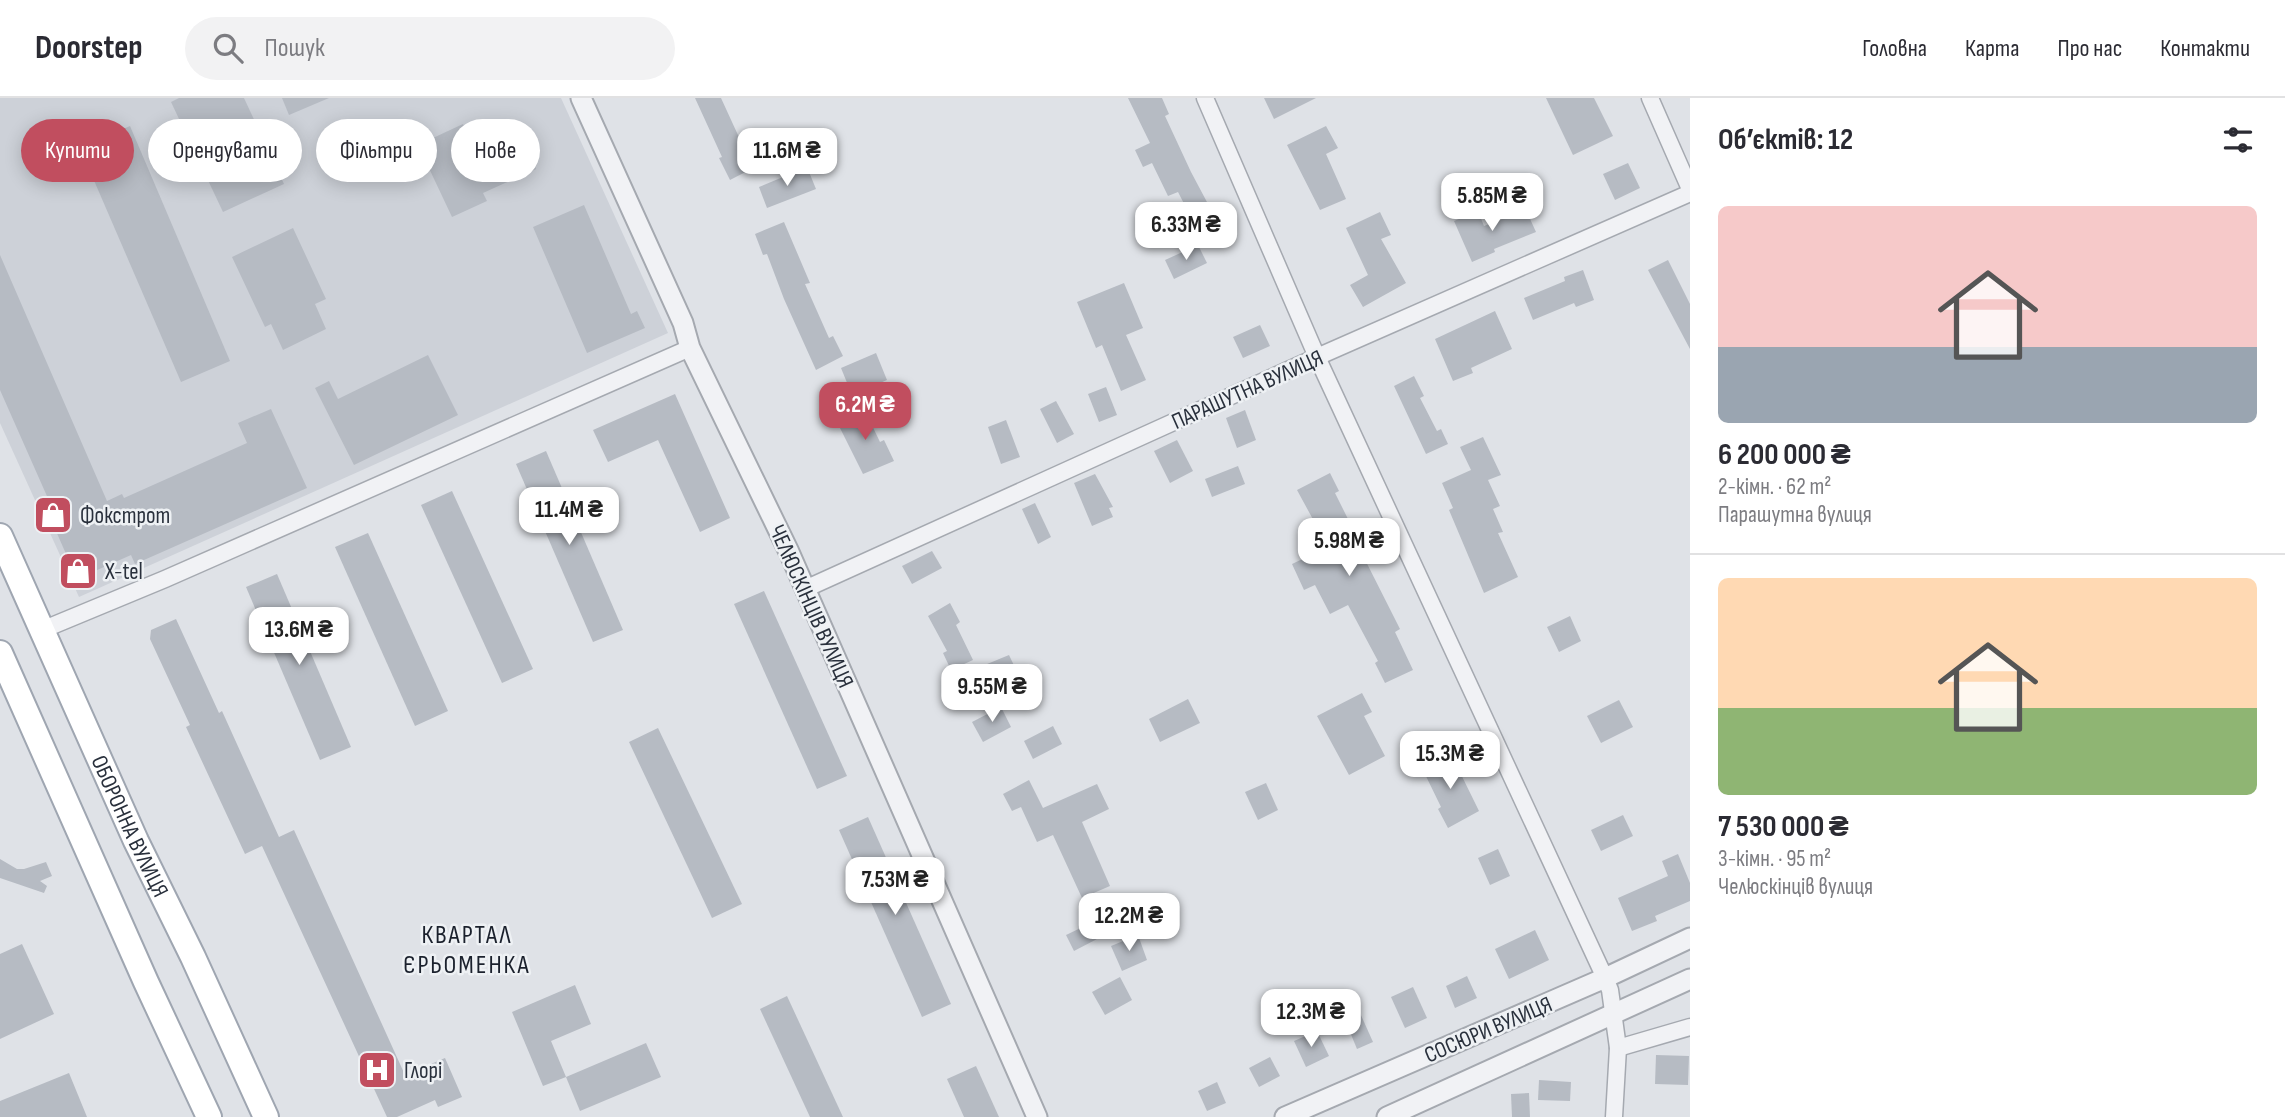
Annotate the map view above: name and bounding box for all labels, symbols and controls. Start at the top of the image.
search box [185,17,675,80]
text: Doorstep [35,28,143,68]
icon: search [209,29,247,67]
text: Пошук [265,33,325,64]
text: Головна [1862,34,1927,63]
text: Карта [1965,34,2019,63]
text: Про нас [2057,34,2122,63]
text: Контакти [2160,34,2250,63]
chip: Купити [21,119,134,182]
chip: Орендувати [148,119,302,182]
chip: Фільтри [316,119,437,182]
chip: Нове [451,119,540,182]
icon: filters [2219,121,2257,159]
text: Об’єктів: 12 [1718,122,1853,158]
pin: 11.6M ₴ [722,129,852,188]
text: 11.6M ₴ [753,137,821,165]
pin: 5.85M ₴ [1427,174,1557,233]
text: 5.85M ₴ [1457,182,1527,210]
pin: 6.33M ₴ [1121,202,1251,262]
text: 6.33M ₴ [1151,211,1221,239]
icon: home [1925,252,2051,378]
street label: ПАРАШУТНА ВУЛИЦЯ [1167,344,1327,436]
pin: 6.2M ₴ [808,382,922,442]
text: 6.2M ₴ [835,391,895,419]
text: 6 200 000 ₴ [1718,437,1851,473]
text: 2-кімн. · 62 m² [1718,473,1831,501]
pin: 11.4M ₴ [504,488,634,547]
shop icon: Фокстрот [32,494,74,536]
text: 11.4M ₴ [535,496,603,524]
text: Парашутна вулиця [1718,501,1872,529]
place label: Фокстрот [80,502,170,530]
pin: 5.98M ₴ [1284,518,1414,578]
street label: ЧЕЛЮСКІНЦІВ ВУЛИЦЯ [763,520,860,692]
text: 5.98M ₴ [1314,527,1384,555]
shop icon: X-tel [57,550,99,592]
place label: X-tel [104,558,143,586]
pin: 13.6M ₴ [234,608,364,667]
text: 13.6M ₴ [265,616,333,644]
icon: home [1925,624,2051,750]
pin: 9.55M ₴ [927,664,1057,724]
text: 9.55M ₴ [957,673,1027,701]
pin: 15.3M ₴ [1385,732,1515,791]
text: 15.3M ₴ [1416,740,1484,768]
street label: ОБОРОННА ВУЛИЦЯ [85,751,174,902]
text: 7 530 000 ₴ [1718,809,1849,845]
text: 3-кімн. · 95 m² [1718,845,1831,873]
pin: 7.53M ₴ [830,858,960,917]
text: 7.53M ₴ [862,866,929,894]
text: Челюскінців вулиця [1718,873,1873,901]
pin: 12.2M ₴ [1064,894,1194,953]
text: 12.2M ₴ [1095,902,1163,930]
district label: КВАРТАЛ ЄРЬОМЕНКА [403,920,531,981]
pin: 12.3M ₴ [1246,990,1376,1049]
street label: СОСЮРИ ВУЛИЦЯ [1420,990,1557,1069]
text: 12.3M ₴ [1277,998,1345,1026]
hospital icon: Глорі [356,1049,398,1091]
place label: Глорі [404,1057,442,1085]

